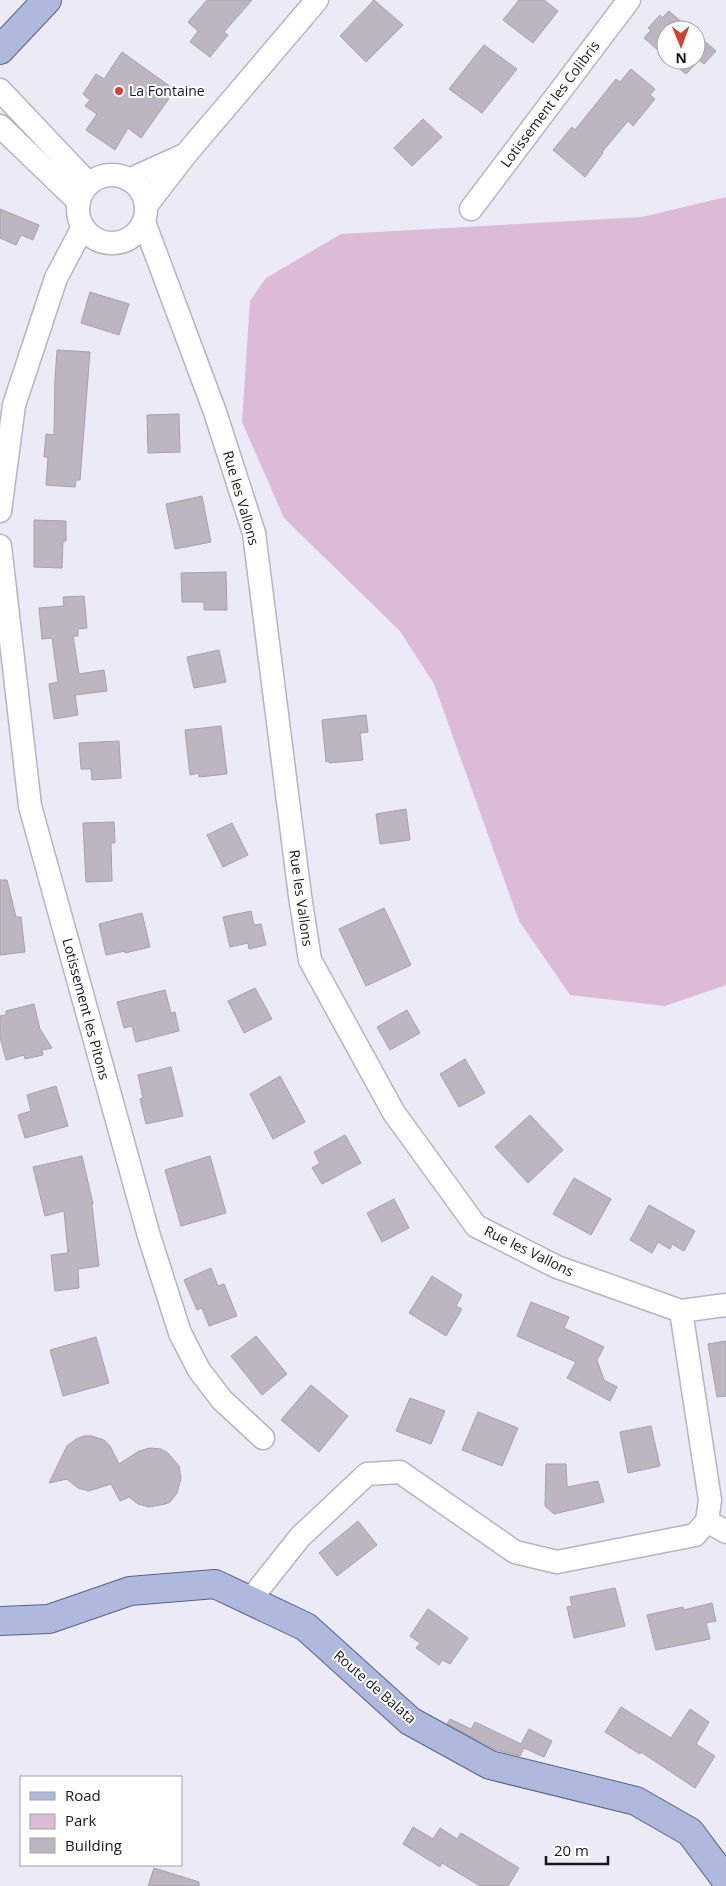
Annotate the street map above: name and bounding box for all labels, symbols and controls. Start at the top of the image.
north arrow [656,20,706,70]
street label: Lotissement les Colibris [496,36,604,171]
text: N [675,49,687,68]
place label: La Fontaine [129,81,205,100]
marker: La Fontaine [113,85,125,97]
street label: Rue les Vallons [219,448,264,548]
street label: Rue les Vallons [285,848,318,948]
street label: Lotissement les Pitons [58,936,115,1082]
street label: Rue les Vallons [481,1221,577,1281]
street label: Route de Balata [330,1646,420,1728]
legend [20,1776,182,1866]
text: Road [65,1785,101,1805]
text: Park [65,1810,96,1830]
scale bar [546,1834,608,1866]
text: Building [65,1835,122,1855]
text: 20 m [554,1840,589,1860]

